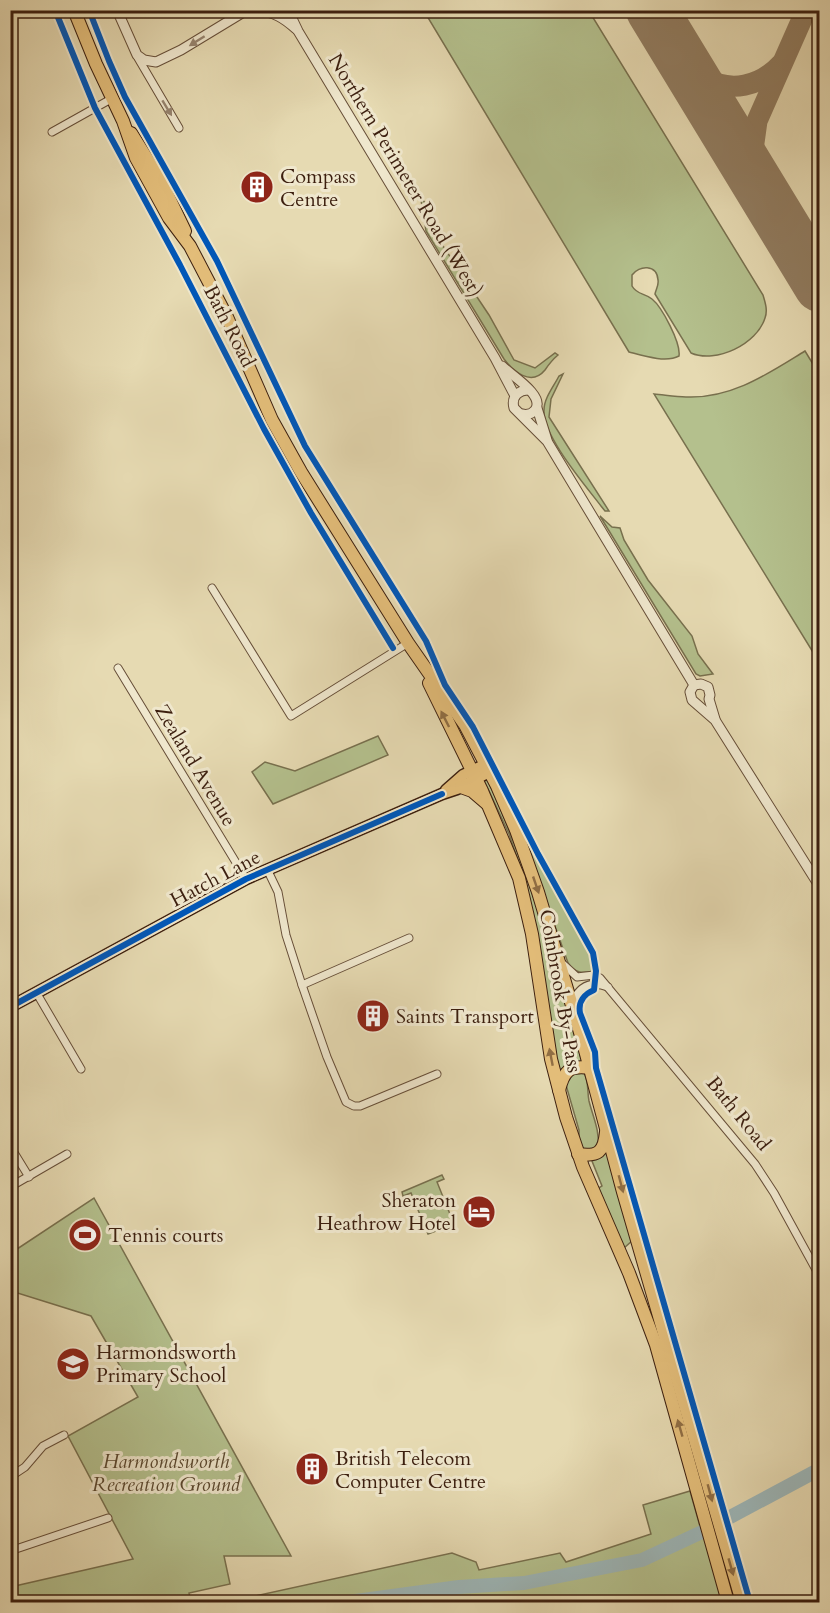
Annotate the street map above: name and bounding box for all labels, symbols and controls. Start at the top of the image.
one-way arrow [188,35,205,46]
street label: Northern Perimeter Road (West) [322,48,489,302]
one-way arrow [162,100,173,116]
place label: Compass Centre [280,163,356,213]
building icon: Compass Centre [239,169,275,205]
street label: Bath Road [197,281,262,372]
street label: Zealand Avenue [148,699,243,831]
one-way arrow [441,710,450,727]
street label: Hatch Lane [165,843,265,913]
one-way arrow [531,876,541,894]
street label: Colnbrook By-Pass [533,907,588,1075]
building icon: Saints Transport [355,998,391,1034]
place label: Saints Transport [396,1003,534,1030]
one-way arrow [546,1047,555,1066]
street label: Bath Road [700,1070,777,1157]
one-way arrow [617,1175,627,1193]
place label: Sheraton Heathrow Hotel [317,1187,457,1237]
hotel icon: Sheraton Heathrow Hotel [461,1194,497,1230]
sports icon: Tennis courts [67,1217,103,1253]
place label: Tennis courts [108,1222,223,1249]
place label: Harmondsworth Primary School [96,1339,237,1389]
school or university icon: Harmondsworth Primary School [55,1346,91,1382]
one-way arrow [674,1419,684,1437]
place label: British Telecom Computer Centre [335,1445,486,1495]
park label: Harmondsworth Recreation Ground [92,1448,241,1498]
building icon: British Telecom Computer Centre [294,1451,330,1487]
one-way arrow [706,1484,715,1502]
one-way arrow [727,1558,736,1576]

